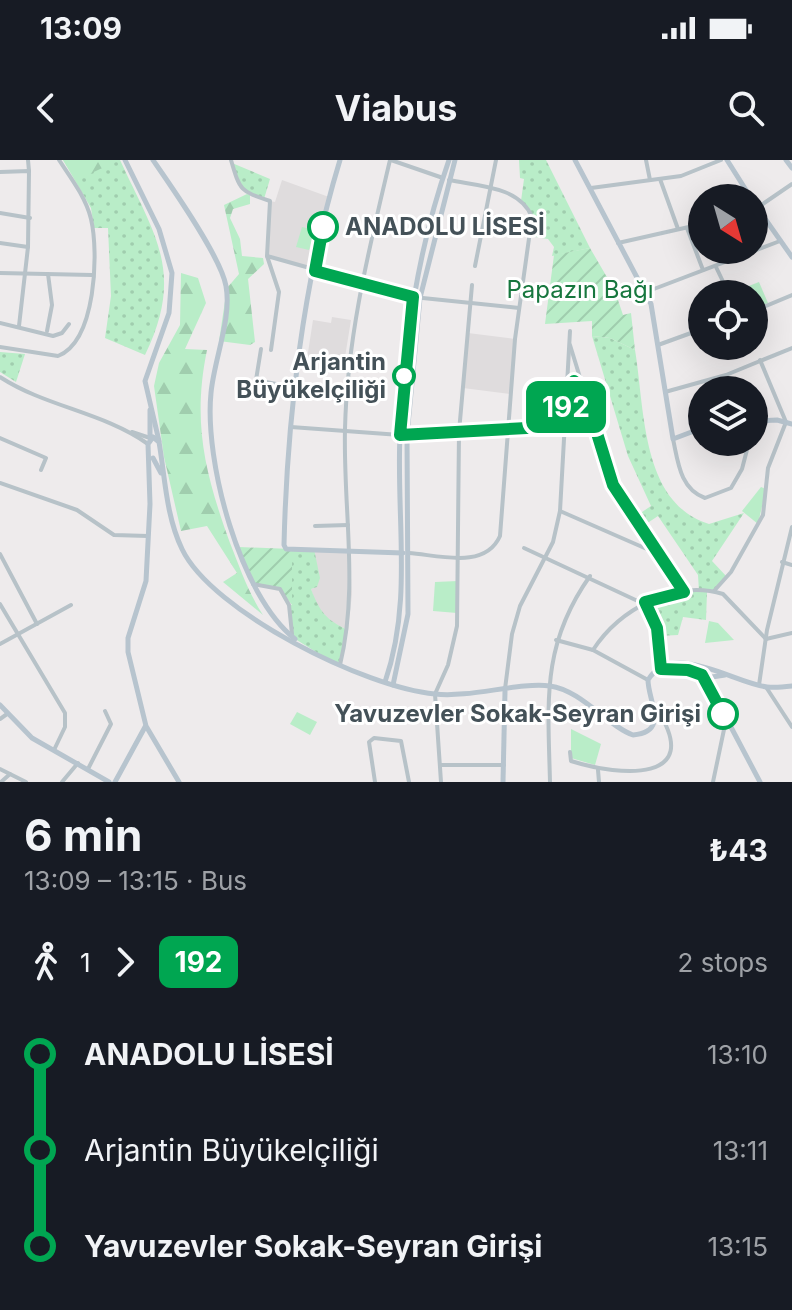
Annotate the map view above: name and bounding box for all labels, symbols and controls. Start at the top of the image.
text: 13:09 [40,10,122,46]
icon: back [24,86,68,130]
text: Viabus [335,86,457,130]
icon: search [724,86,768,130]
north arrow [688,184,768,264]
map controls [688,184,768,456]
place label: ANADOLU LİSESİ [345,211,545,241]
marker: ANADOLU LİSESİ [308,212,338,242]
park label: Papazın Bağı [507,275,653,304]
button: locate [688,280,768,360]
place label: Arjantin Büyükelçiliği [236,347,386,404]
marker: Arjantin Büyükelçiliği [393,365,415,387]
button: layers [688,376,768,456]
line badge: 192 [520,381,612,433]
text: 192 [542,390,590,424]
place label: Yavuzevler Sokak-Seyran Girişi [334,699,701,728]
marker: Yavuzevler Sokak-Seyran Girişi [708,699,738,729]
text: 6 min [24,808,142,862]
text: ₺43 [709,832,768,868]
text: 13:09 – 13:15 · Bus [24,865,247,896]
icon: walk [24,940,68,984]
icon: forward [103,940,147,984]
text: 192 [175,945,222,979]
text: 1 [80,947,91,978]
text: 2 stops [678,947,768,978]
text: ANADOLU LİSESİ [84,1036,334,1072]
text: 13:10 [707,1039,768,1070]
text: Arjantin Büyükelçiliği [84,1132,379,1168]
text: 13:11 [713,1135,768,1166]
text: Yavuzevler Sokak-Seyran Girişi [84,1228,543,1264]
text: 13:15 [707,1231,768,1262]

